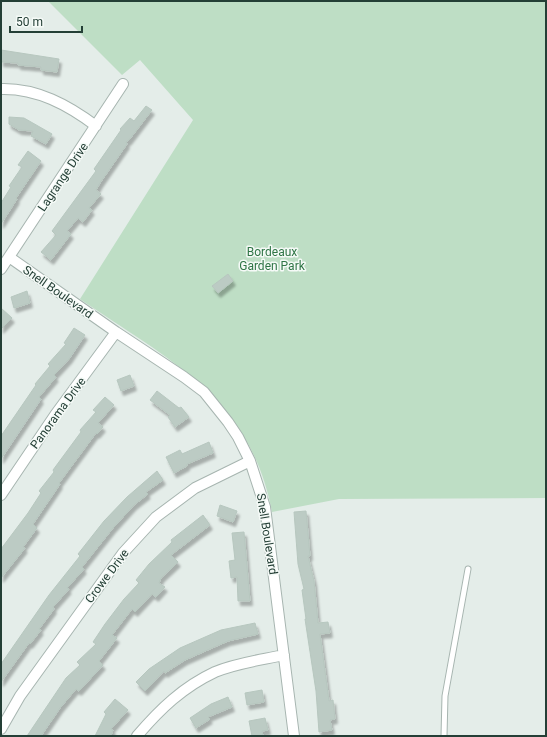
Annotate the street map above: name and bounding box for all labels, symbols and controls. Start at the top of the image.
scale bar [10,8,82,34]
text: 50 m [16,15,43,29]
street label: Lagrange Drive [35,140,91,214]
park label: Bordeaux Garden Park [239,245,306,273]
street label: Snell Boulevard [20,263,96,321]
street label: Panorama Drive [27,375,89,451]
street label: Snell Boulevard [254,492,280,576]
street label: Crowe Drive [82,546,132,606]

